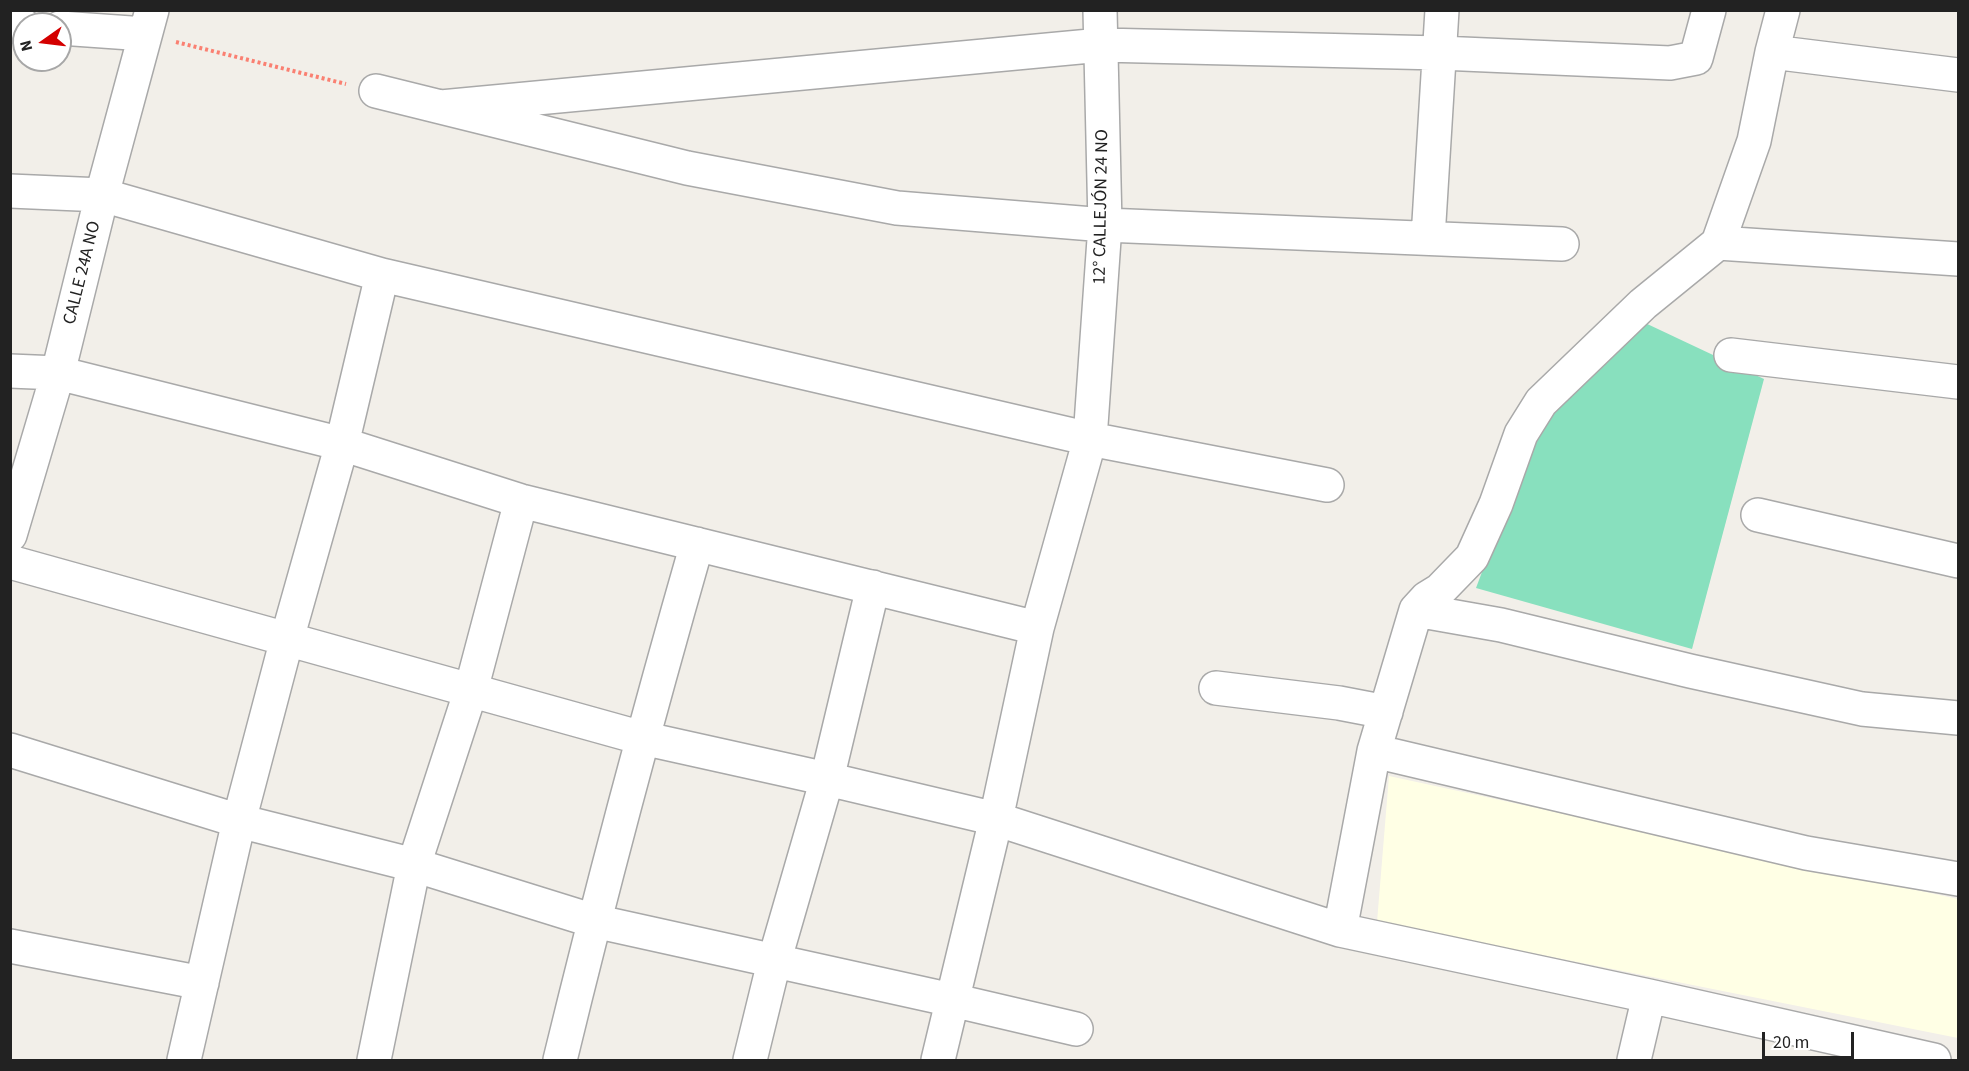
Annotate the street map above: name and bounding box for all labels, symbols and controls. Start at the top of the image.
north arrow [12,12,72,72]
text: N [15,38,38,54]
street label: 12° CALLEJÓN 24 NO [1090,129,1114,285]
street label: CALLE 24A NO [60,219,106,327]
scale bar [1765,1020,1856,1058]
text: 20 m [1773,1030,1809,1055]

